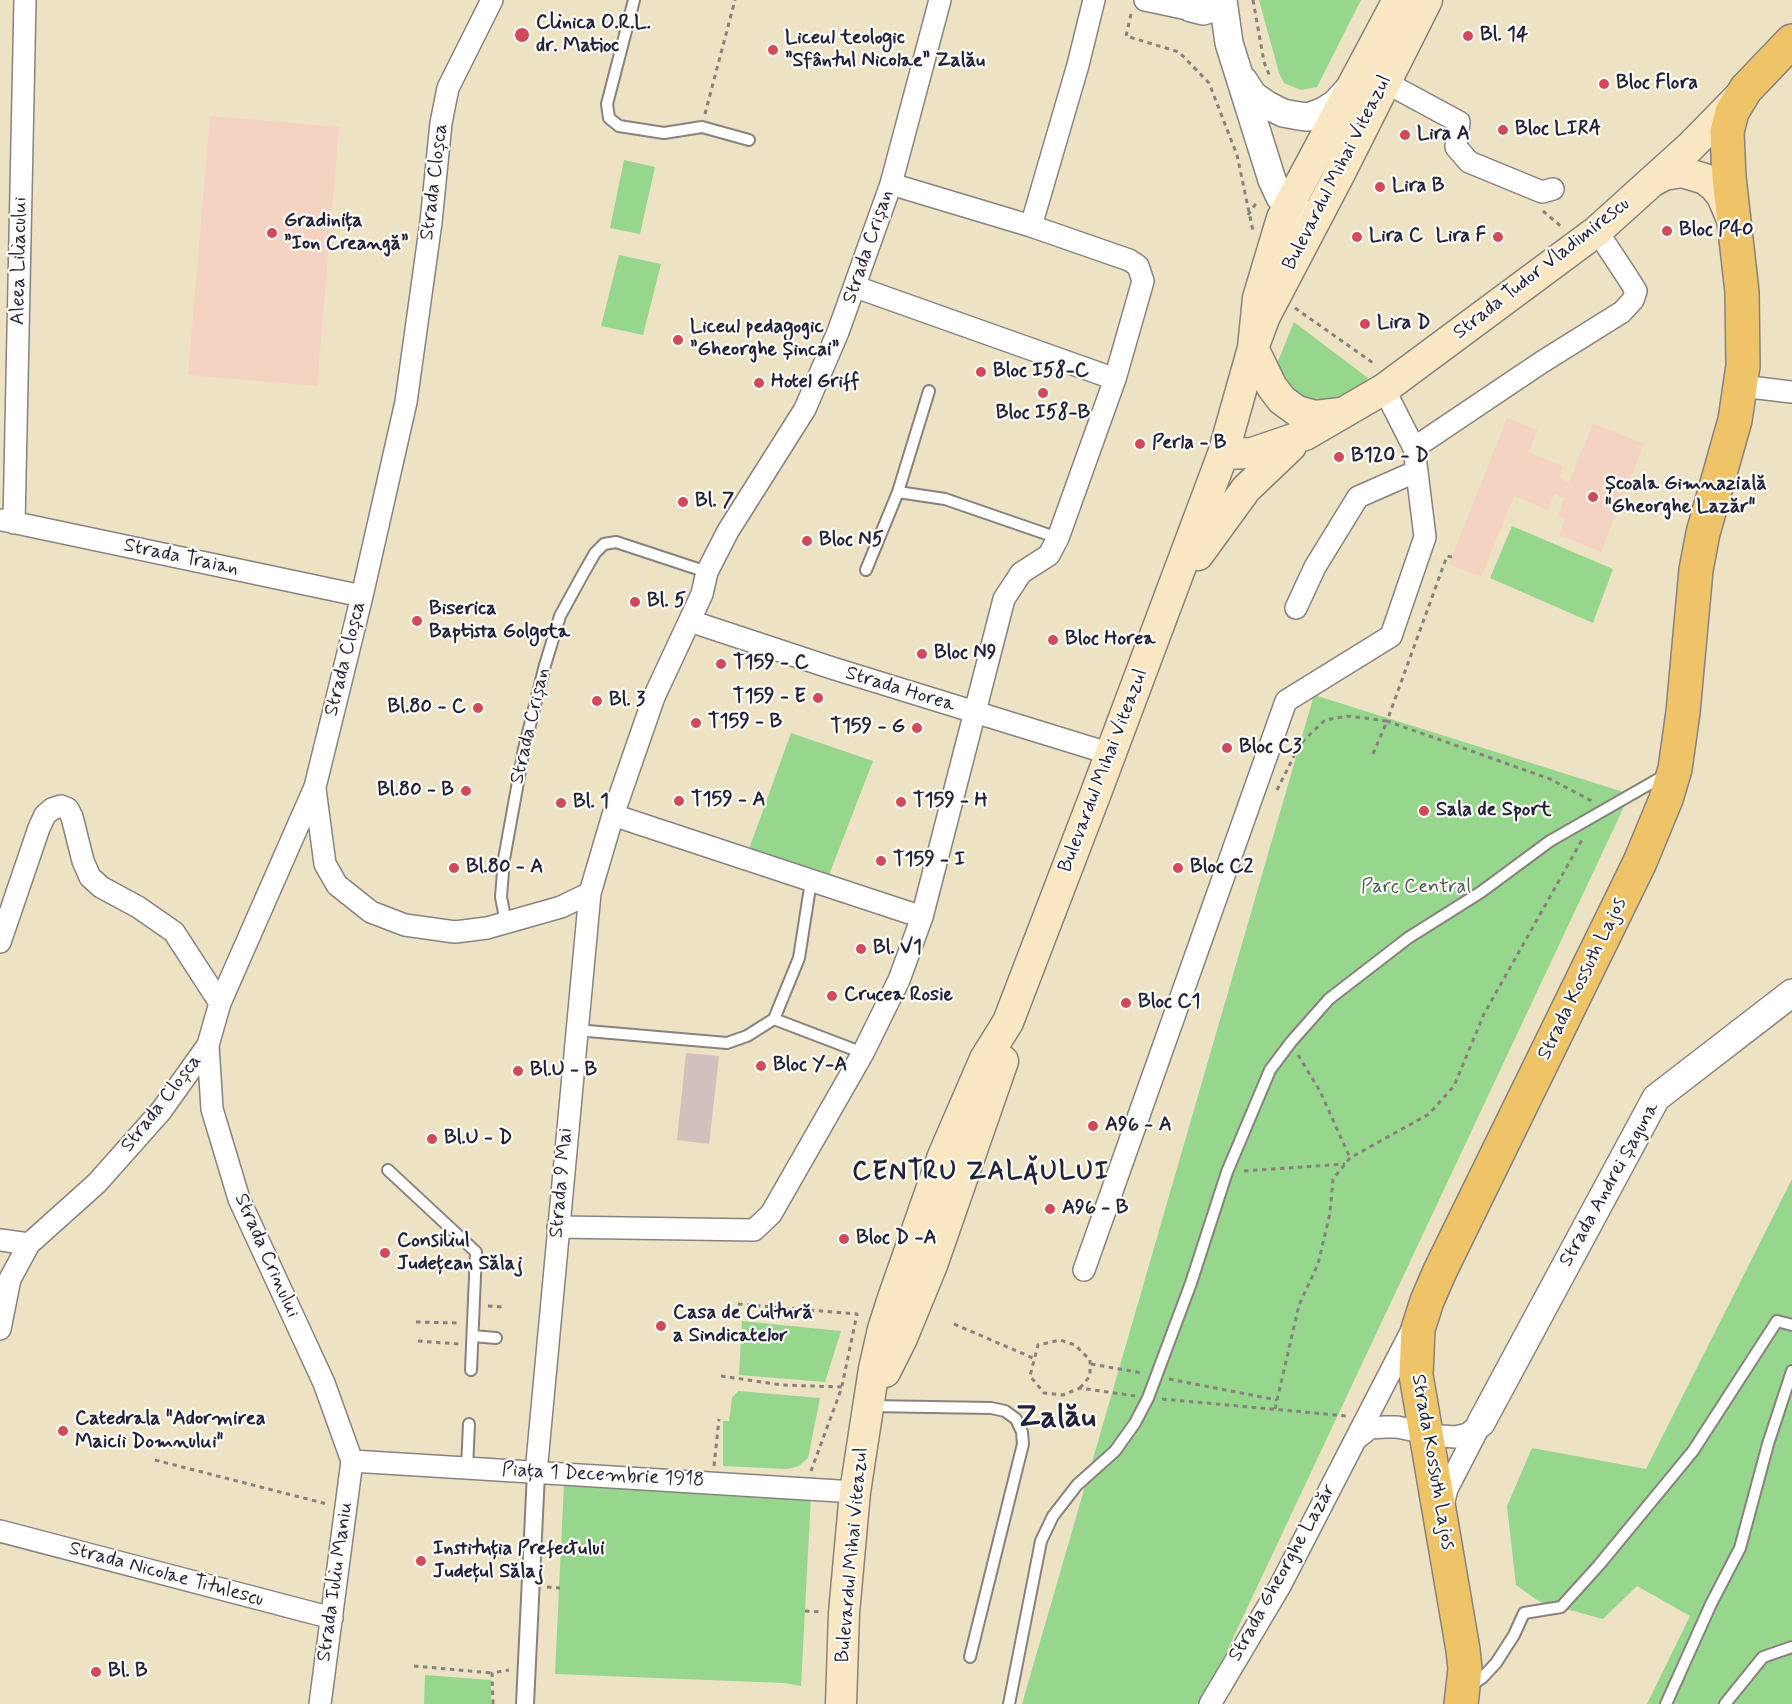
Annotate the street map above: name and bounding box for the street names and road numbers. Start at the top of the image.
street label: Bulevardul Mihai Viteazul [1278,71,1398,275]
street label: Strada Cloșca [416,122,454,242]
street label: Strada Crișan [838,187,900,307]
street label: Strada Tudor Vladimirescu [1449,193,1635,345]
street label: Aleea Liliacului [7,197,33,325]
street label: Strada Traian [121,534,241,582]
street label: Strada Cloșca [320,599,372,719]
street label: Strada Horea [842,662,958,718]
street label: Strada Crișan [506,665,556,787]
street label: Bulevardul Mihai Viteazul [1054,666,1154,876]
street label: Strada Kossuth Lajos [1533,894,1633,1064]
street label: Strada Cloșca [116,1050,208,1158]
street label: Strada Andrei Șaguna [1555,1099,1665,1271]
street label: Strada 9 Mai [545,1127,579,1239]
street label: Strada Crinului [228,1190,304,1322]
street label: Strada Kossuth Lajos [1405,1372,1459,1552]
street label: Bulevardul Mihai Viteazul [832,1446,874,1664]
street label: Piața 1 Decembrie 1918 [501,1459,705,1493]
street label: Strada Gheorghe Lazăr [1224,1480,1342,1666]
street label: Strada Iuliu Maniu [313,1501,359,1663]
street label: Strada Nicolae Titulescu [66,1537,266,1613]

